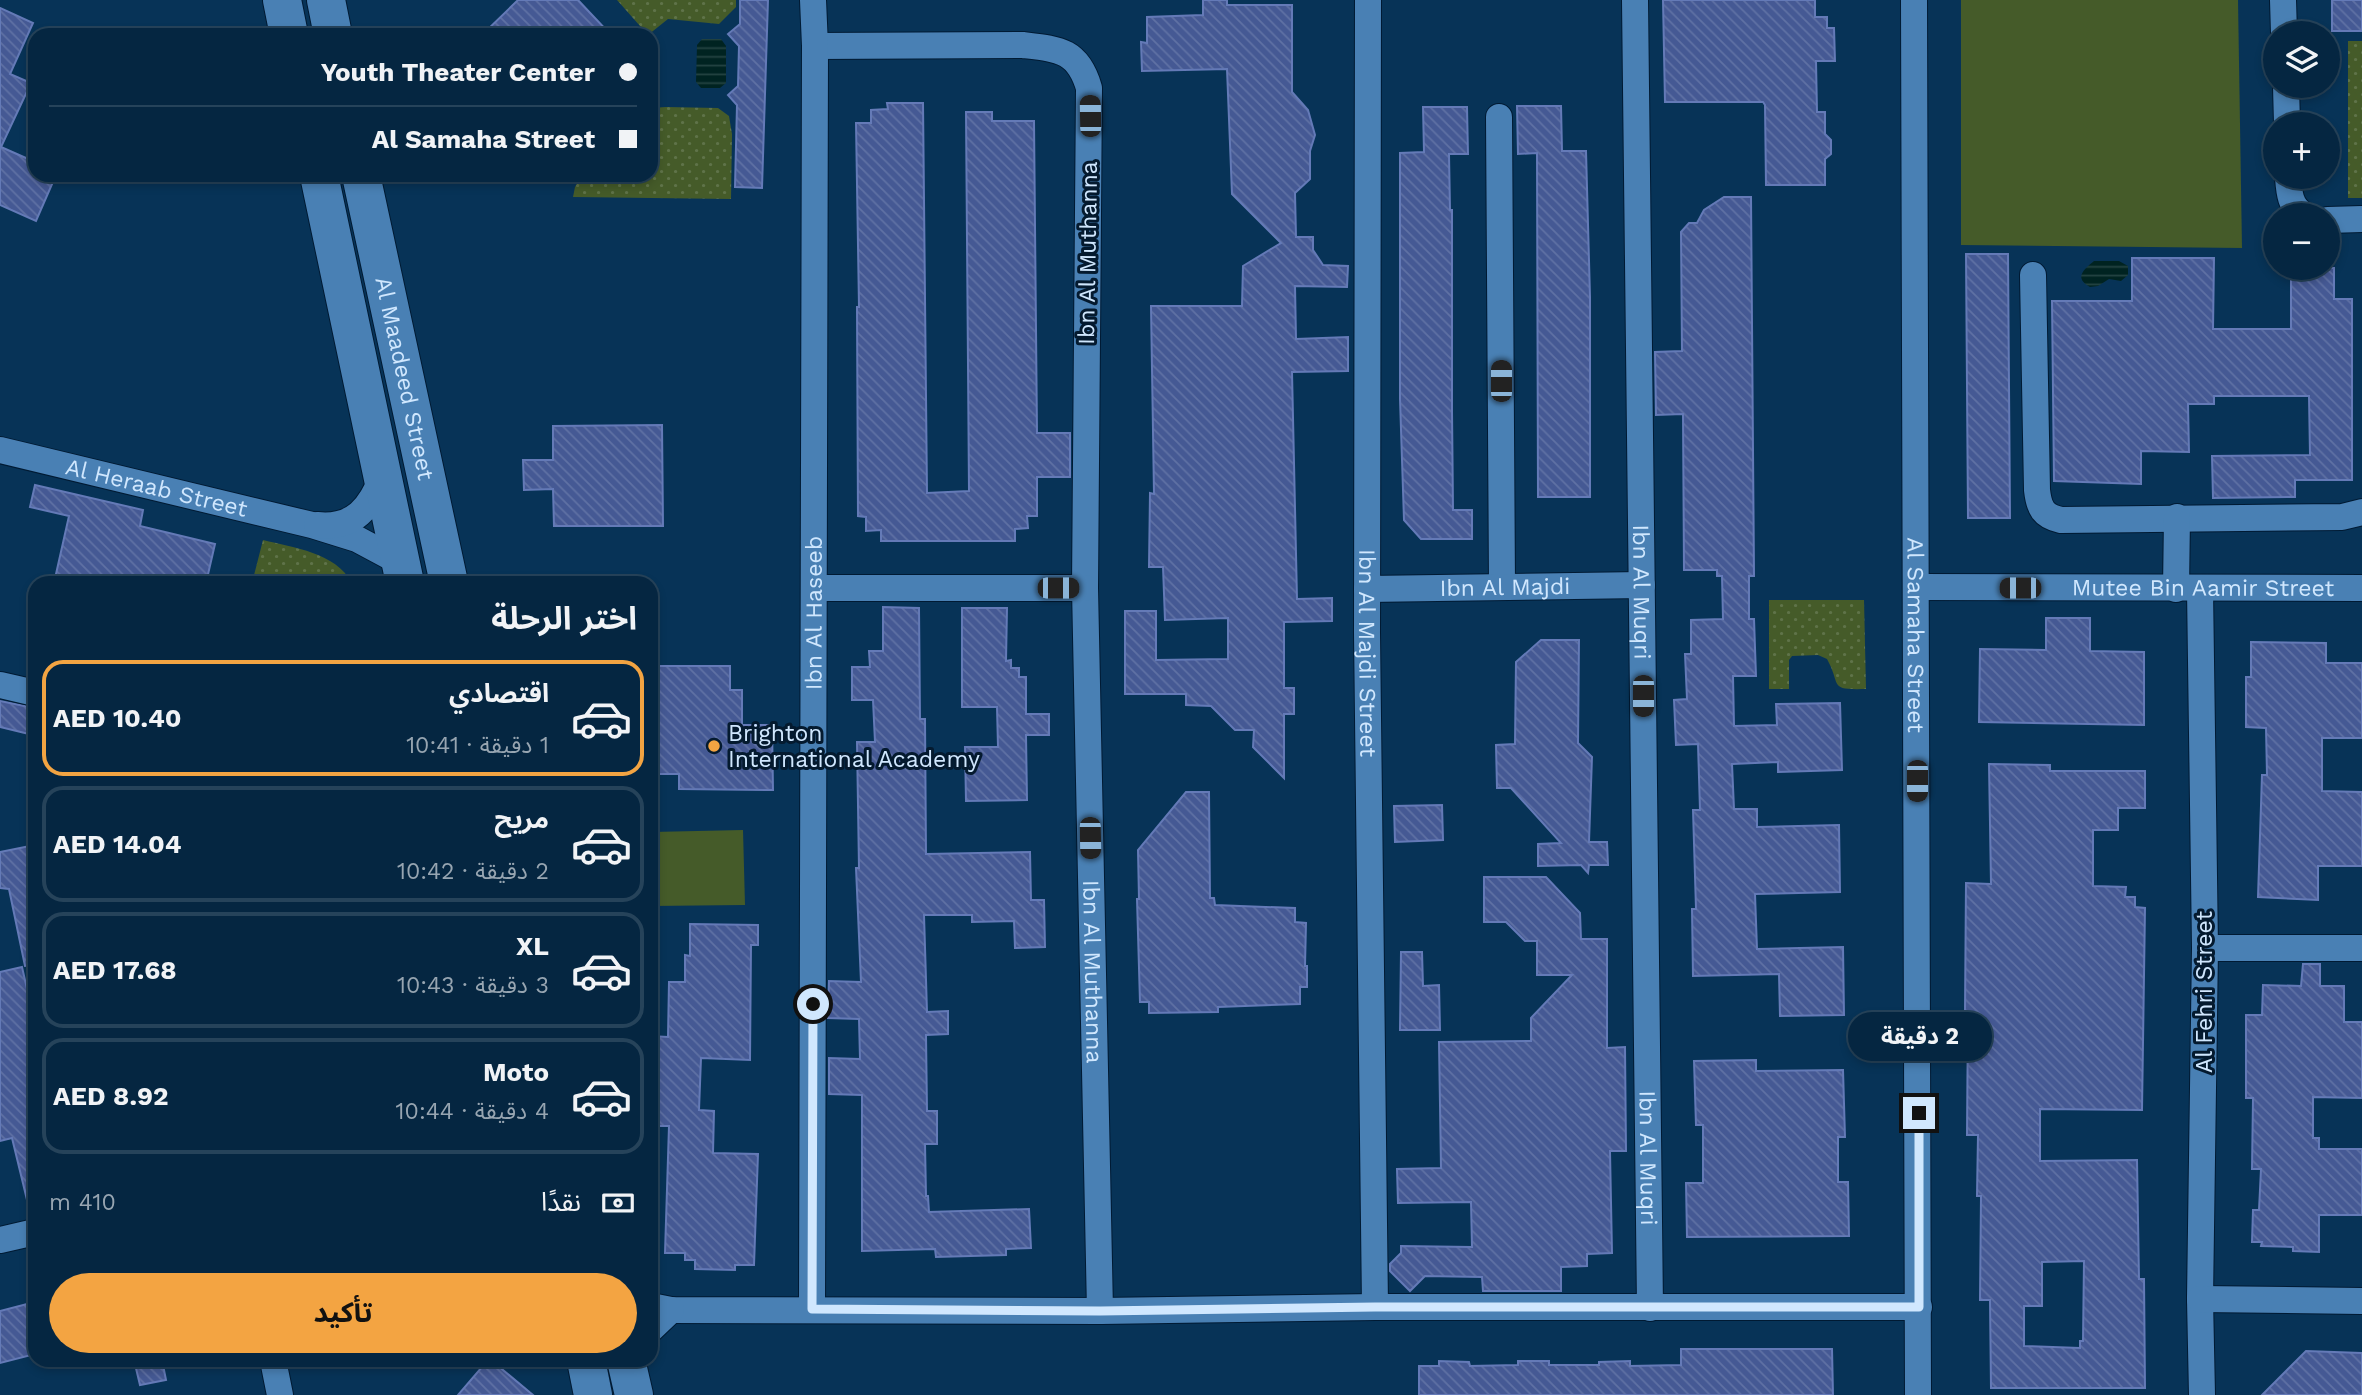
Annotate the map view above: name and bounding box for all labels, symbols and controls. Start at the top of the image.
map controls [2263,21,2340,280]
button: layers [2263,21,2340,98]
text: Youth Theater Center [321,57,595,87]
car [1080,95,1101,137]
button: + [2263,112,2340,189]
text: Al Samaha Street [372,124,595,154]
street label: Ibn Al Muthanna [1073,161,1103,345]
button: − [2263,203,2340,280]
street label: Al Maadeed Street [370,274,440,483]
car [1491,360,1512,402]
street label: Al Heraab Street [63,453,250,523]
street label: Ibn Al Muqri [1628,524,1656,660]
street label: Ibn Al Haseeb [800,536,827,690]
street label: Al Samaha Street [1902,537,1930,733]
street label: Ibn Al Majdi Street [1353,549,1382,757]
street label: Ibn Al Majdi [1439,573,1571,601]
street label: Mutee Bin Aamir Street [2072,574,2335,601]
car [1038,578,1080,599]
car [2000,578,2042,599]
text: اختر الرحلة [491,599,637,637]
car [1633,675,1654,717]
text: اقتصادي [449,678,549,708]
icon: car [570,687,633,750]
text: AED 10.40 [53,703,182,733]
place label: Brighton International Academy [728,720,980,773]
text: 1 دقيقة · 10:41 [406,732,549,759]
marker: Brighton International Academy [706,738,722,754]
car [1907,760,1928,802]
text: مريح [494,804,549,834]
icon: car [570,813,633,876]
car [1080,817,1101,859]
text: AED 14.04 [53,829,182,859]
text: 2 دقيقة · 10:42 [397,858,549,885]
street label: Ibn Al Muthanna [1078,880,1108,1064]
street label: Al Fehri Street [2191,911,2218,1073]
text: XL [516,931,549,961]
icon: car [570,939,633,1002]
text: AED 17.68 [53,955,177,985]
text: 3 دقيقة · 10:43 [397,972,549,999]
route start [797,988,829,1020]
callout: 2 دقيقة [1847,1012,1991,1060]
text: 2 دقيقة [1881,1023,1959,1050]
text: Moto [483,1057,549,1087]
icon: car [570,1065,633,1128]
text: AED 8.92 [53,1081,168,1111]
street label: Ibn Al Muqri [1634,1090,1663,1226]
route end [1903,1097,1935,1129]
text: 4 دقيقة · 10:44 [396,1098,549,1125]
icon: cash [599,1184,637,1222]
text: نقدًا [541,1187,581,1217]
text: 410 m [49,1189,116,1216]
button: تأكيد [49,1273,637,1353]

